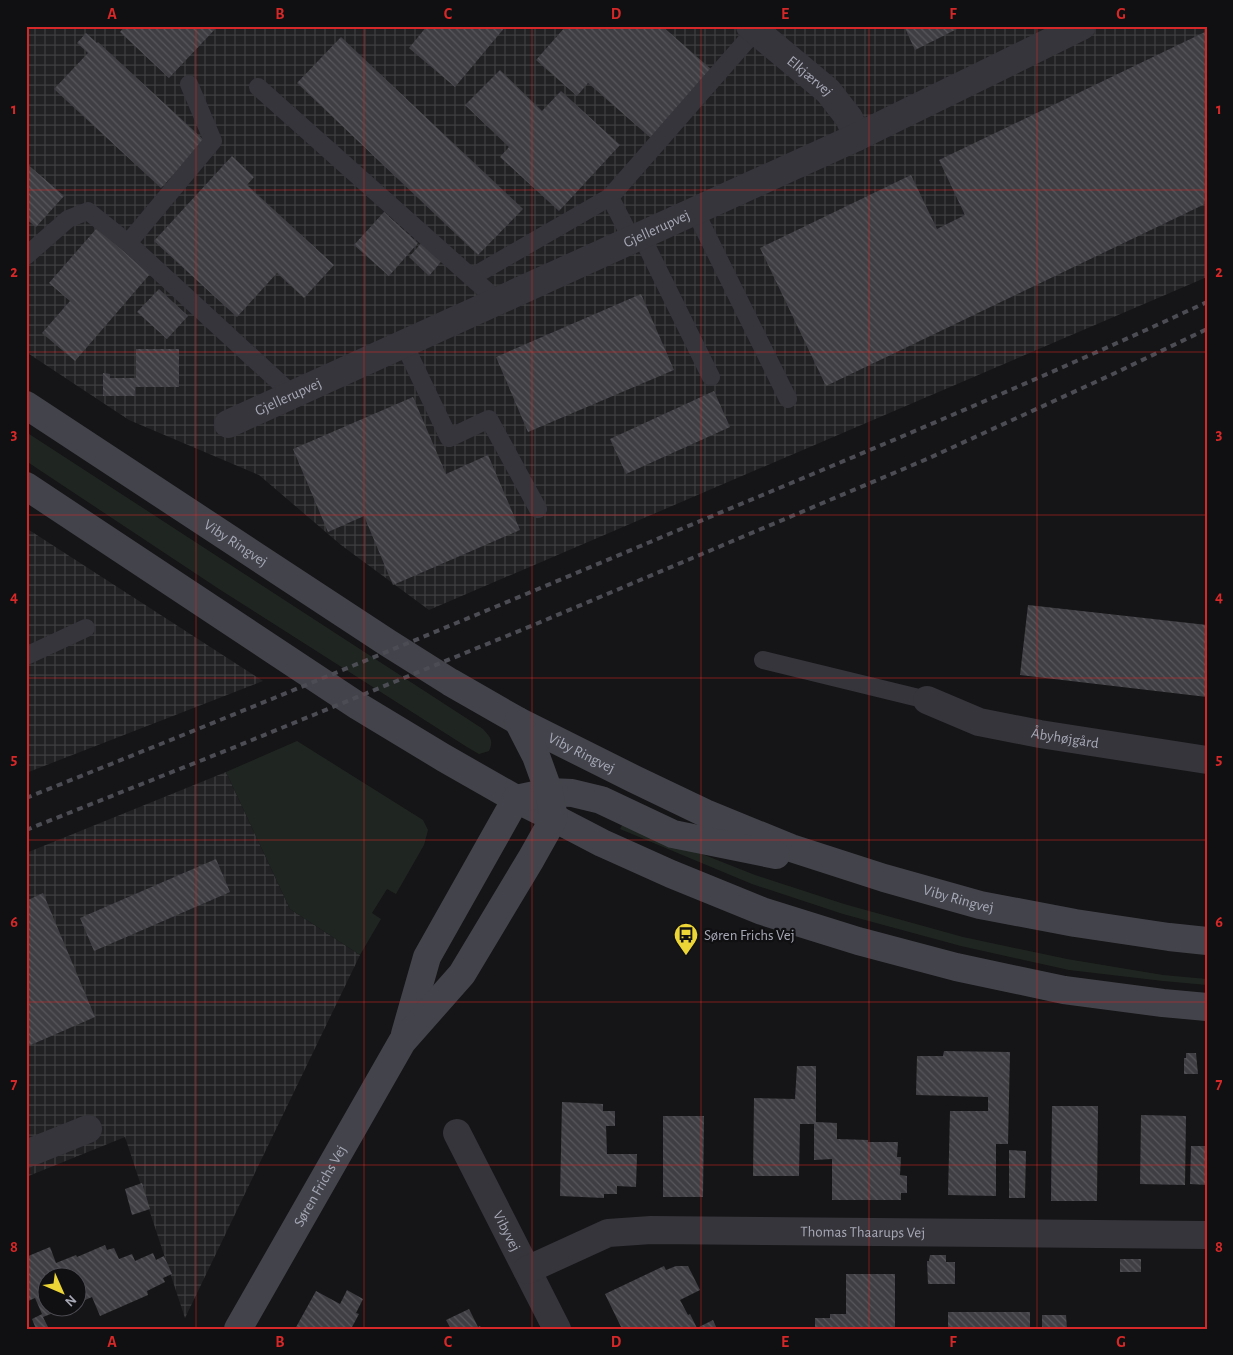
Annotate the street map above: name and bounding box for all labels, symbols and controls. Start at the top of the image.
text: A [107,6,117,22]
text: B [275,6,285,22]
text: C [444,6,453,22]
text: D [611,6,622,22]
text: E [781,6,789,22]
text: F [949,6,957,22]
text: G [1116,6,1126,22]
street label: Elkjærvej [784,53,836,98]
text: 1 [11,101,17,117]
text: 1 [1216,101,1222,117]
street label: Gjellerupvej [621,207,692,250]
text: 2 [10,264,18,280]
text: 2 [1215,264,1223,280]
street label: Gjellerupvej [253,375,324,418]
text: 3 [11,426,18,442]
text: 3 [1216,426,1223,442]
street label: Viby Ringvej [201,517,270,569]
text: 4 [10,589,18,605]
text: 4 [1215,589,1223,605]
street label: Åbyhøjgård [1030,724,1100,751]
street label: Viby Ringvej [546,730,617,776]
text: 5 [11,751,18,767]
text: 5 [1216,751,1223,767]
street label: Viby Ringvej [921,882,995,915]
text: 6 [10,914,18,930]
text: 6 [1215,914,1223,930]
bus stop icon: Søren Frichs Vej [673,922,699,956]
place label: Søren Frichs Vej [704,928,795,943]
text: 7 [11,1076,18,1092]
text: 7 [1216,1076,1223,1092]
street label: Søren Frichs Vej [291,1143,349,1229]
street label: Vibyvej [491,1208,523,1254]
street label: Thomas Thaarups Vej [800,1224,925,1240]
text: 8 [10,1239,18,1255]
text: 8 [1215,1239,1223,1255]
north arrow [38,1268,88,1318]
text: N [62,1292,79,1309]
text: A [107,1334,117,1350]
text: B [275,1334,285,1350]
text: C [444,1334,453,1350]
text: D [611,1334,622,1350]
text: E [781,1334,789,1350]
text: F [949,1334,957,1350]
text: G [1116,1334,1126,1350]

